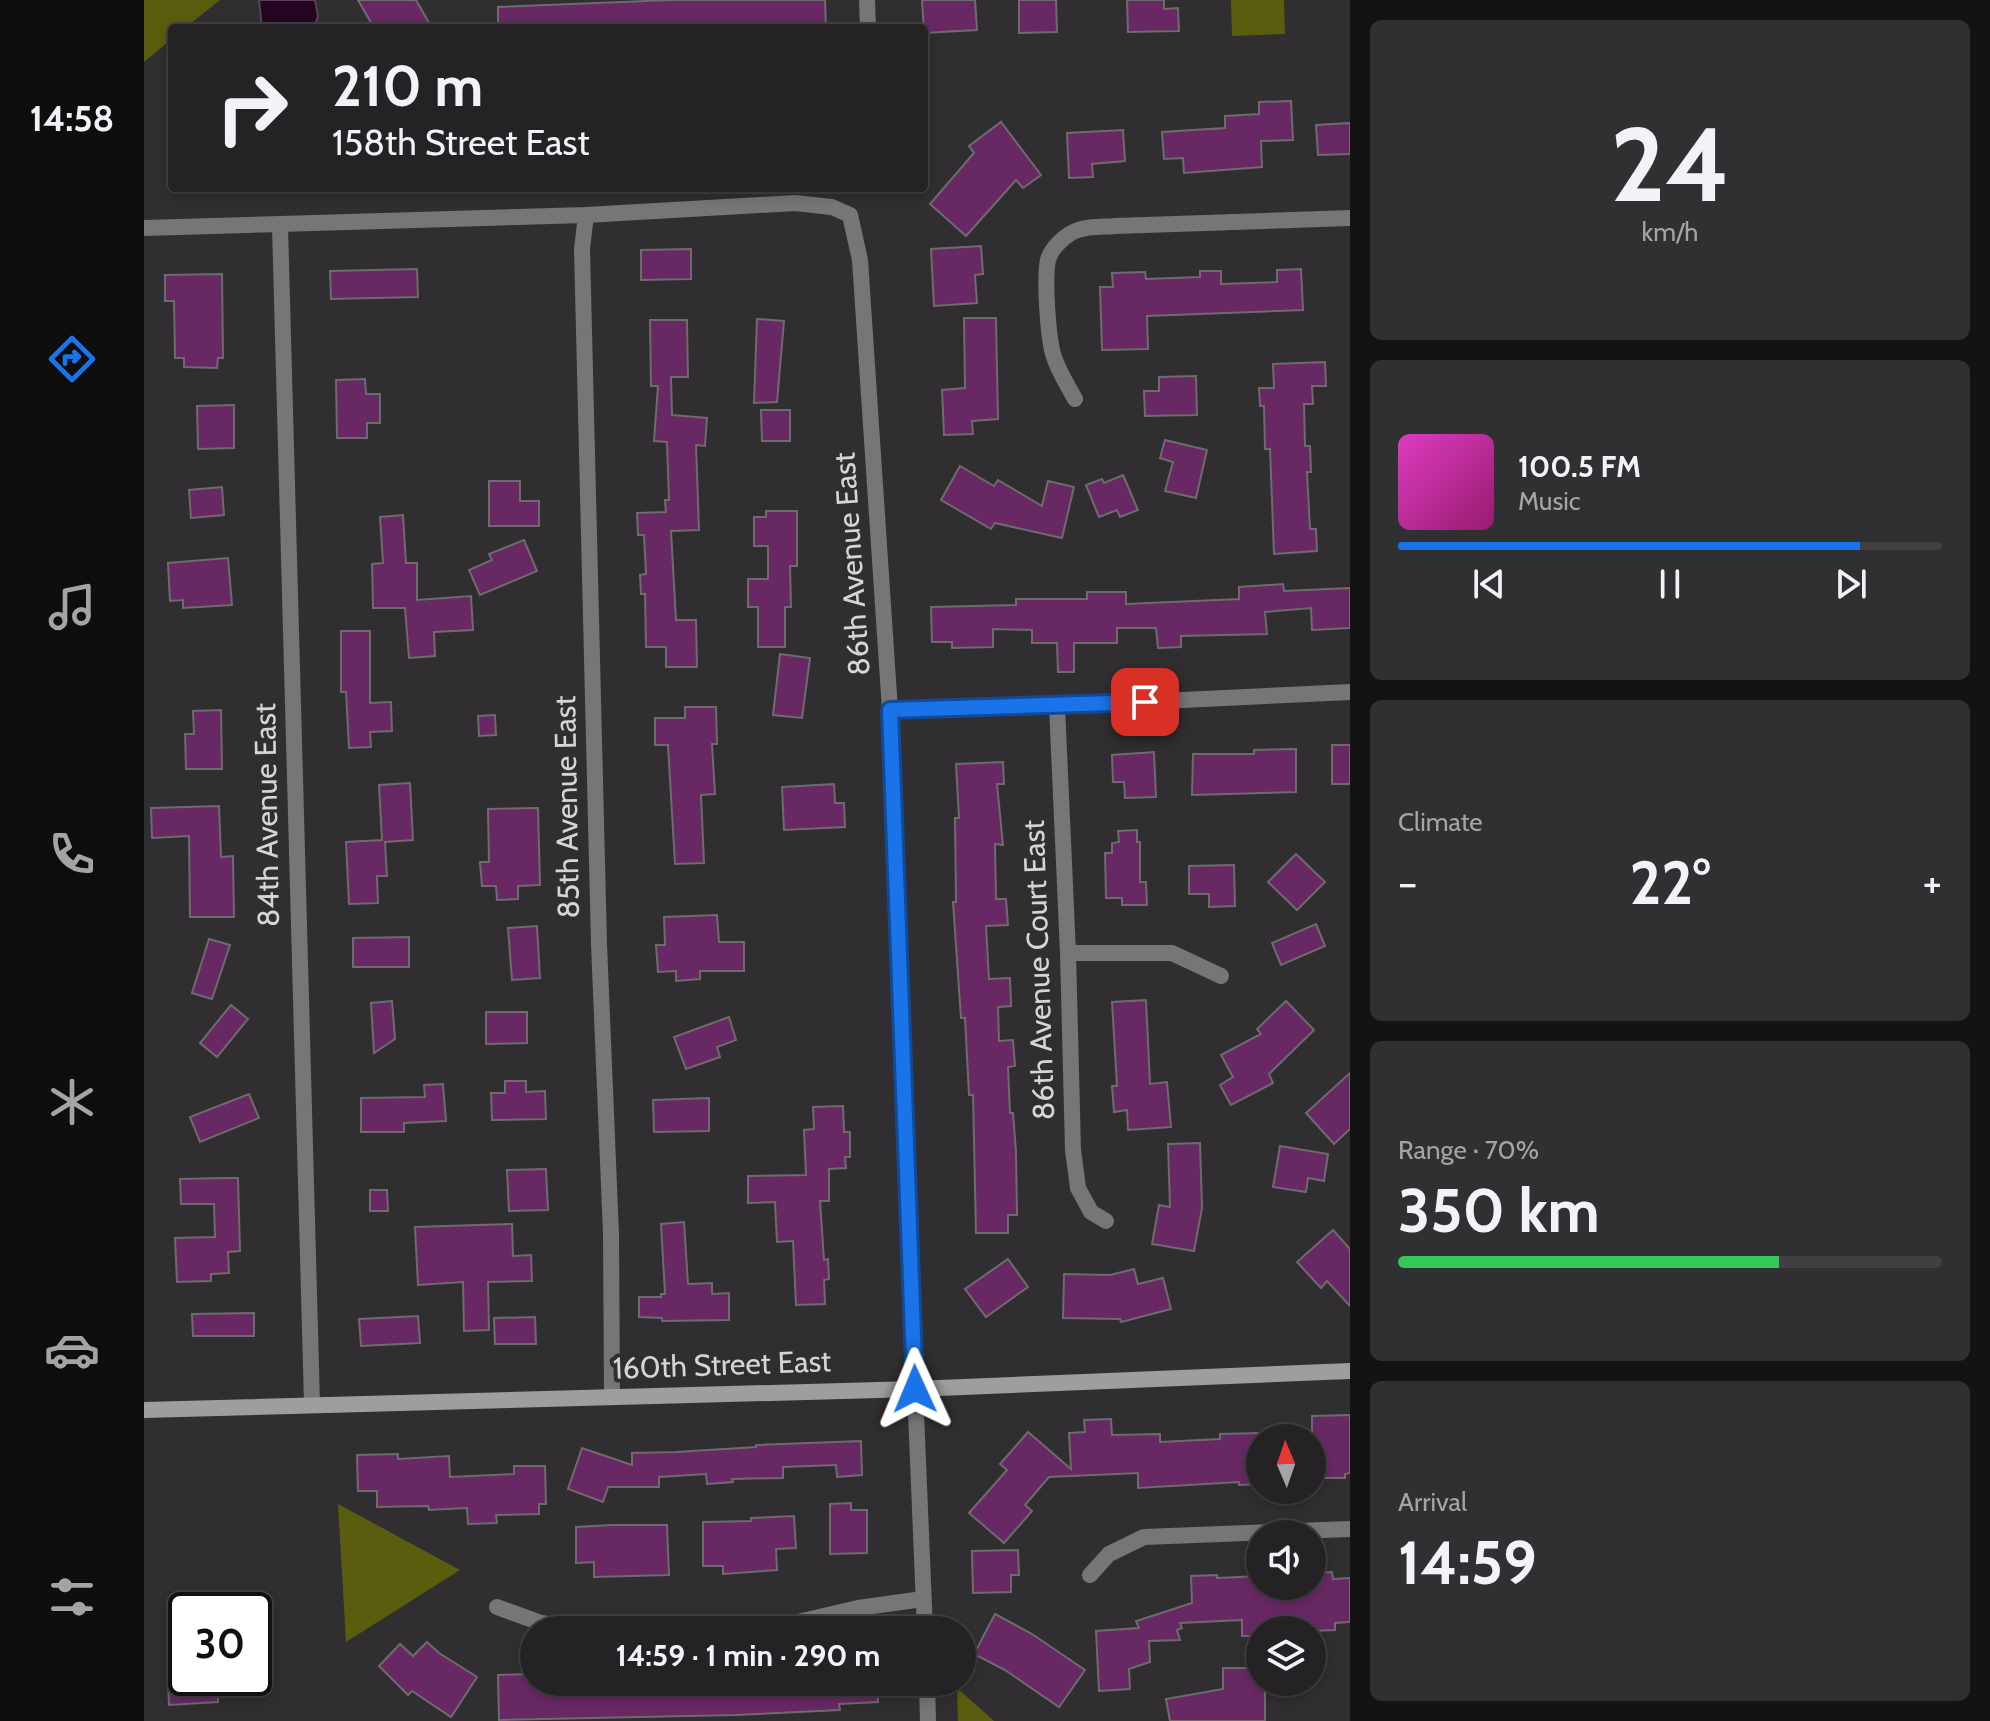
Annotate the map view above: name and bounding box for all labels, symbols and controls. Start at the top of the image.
text: 210 m [332,52,483,120]
icon: right [200,56,304,160]
text: 14:58 [30,96,114,140]
text: 24 [1610,101,1730,227]
text: 158th Street East [332,120,590,164]
text: km/h [1642,216,1698,248]
icon: directions [44,331,100,387]
text: 100.5 FM [1518,448,1641,485]
street label: 86th Avenue East [825,451,878,677]
text: Music [1518,485,1581,517]
icon: previous [1467,562,1511,606]
icon: pause [1648,562,1692,606]
icon: next [1829,562,1873,606]
icon: music [44,579,100,635]
pin [1111,668,1179,736]
icon: arrive [1123,680,1167,724]
street label: 85th Avenue East [546,695,587,919]
street label: 84th Avenue East [246,703,287,927]
text: Climate [1398,806,1483,838]
street label: 86th Avenue Court East [1015,819,1062,1121]
icon: phone [44,826,100,882]
text: 22° [1630,846,1710,919]
text: − [1398,856,1417,909]
text: + [1923,856,1942,909]
icon: climate [44,1074,100,1130]
text: Range · 70% [1398,1134,1539,1166]
text: 350 km [1398,1174,1600,1247]
icon: car [44,1322,100,1378]
street label: 160th Street East [612,1342,832,1387]
position arrow [873,1347,957,1431]
north arrow [1246,1424,1326,1504]
map controls [1246,1424,1326,1696]
text: Arrival [1398,1486,1467,1518]
button: sound [1246,1520,1326,1600]
text: 14:59 [1398,1526,1537,1599]
icon: filters [44,1569,100,1625]
speed limit sign: 30 [168,1592,272,1696]
button: layers [1246,1616,1326,1696]
text: 14:59 · 1 min · 290 m [616,1637,880,1674]

